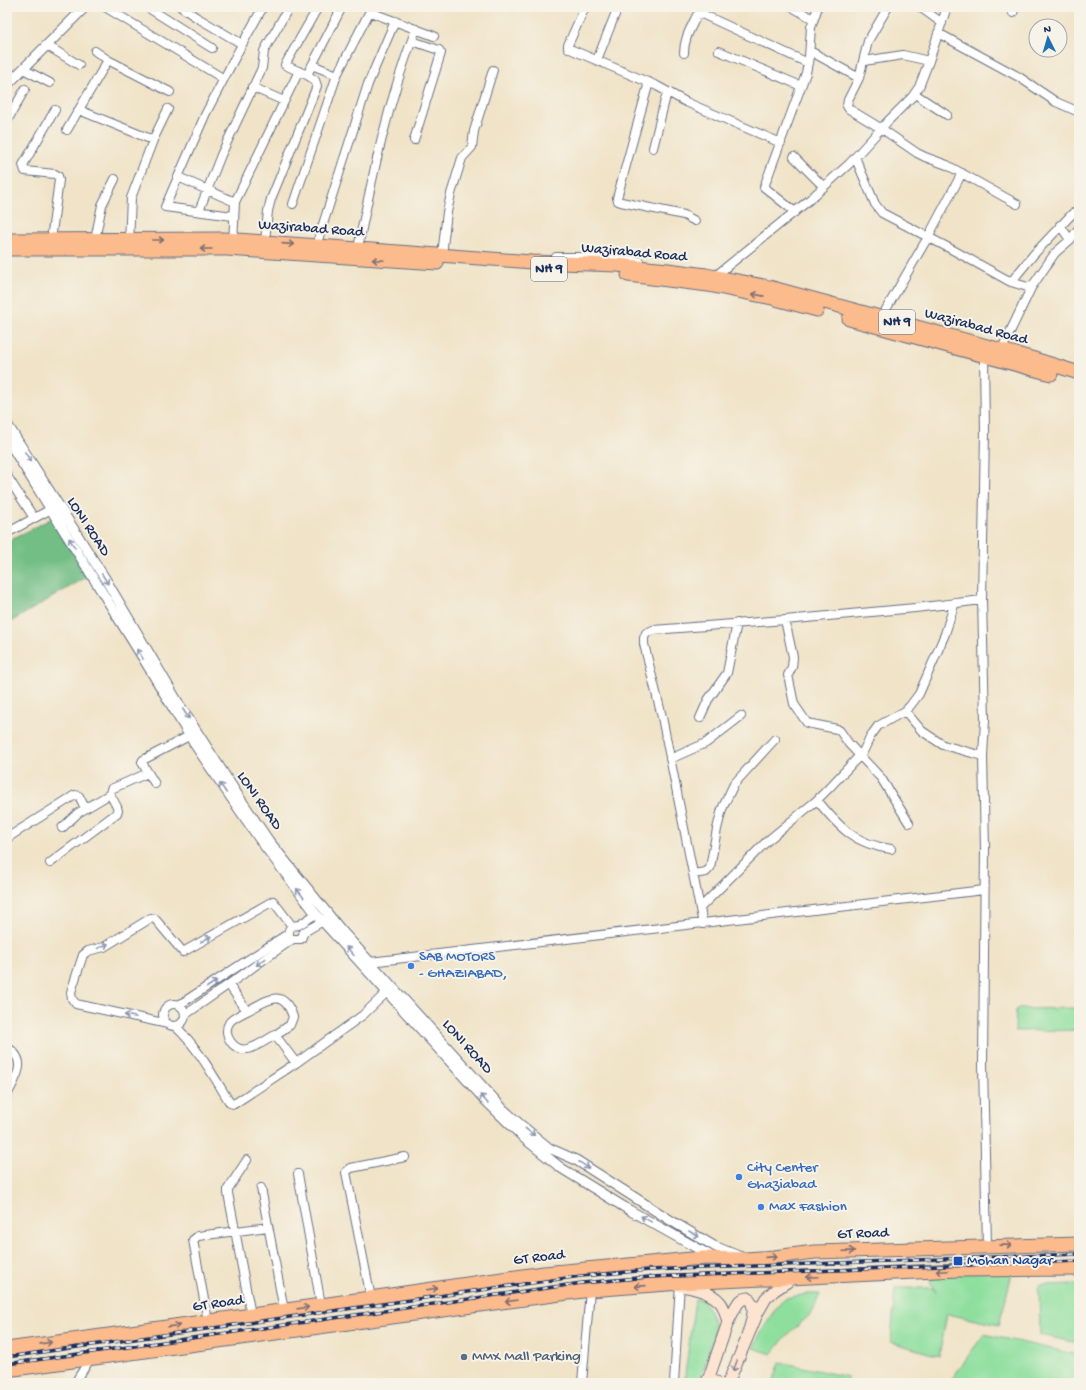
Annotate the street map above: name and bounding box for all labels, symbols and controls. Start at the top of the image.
north arrow [1028,18,1068,58]
text: N [1043,24,1051,36]
street label: Wazirabad Road [258,216,366,242]
one-way arrow [151,236,164,243]
street label: Wazirabad Road [580,239,689,267]
one-way arrow [281,240,294,247]
one-way arrow [200,245,213,253]
one-way arrow [372,256,385,263]
road number: NH 9 [531,257,567,281]
one-way arrow [752,291,765,299]
street label: Wazirabad Road [923,305,1031,350]
road number: NH 9 [879,310,915,334]
one-way arrow [24,451,32,463]
street label: LONI ROAD [62,494,114,560]
one-way arrow [67,537,75,549]
one-way arrow [101,573,109,585]
one-way arrow [136,648,144,660]
one-way arrow [182,708,190,719]
street label: LONI ROAD [232,768,286,834]
one-way arrow [219,782,227,794]
one-way arrow [296,888,304,899]
one-way arrow [200,935,212,942]
one-way arrow [97,942,109,950]
one-way arrow [345,946,354,956]
place label: SAB MOTORS - GHAZIABAD, [419,948,507,983]
one-way arrow [256,958,267,966]
marker: SAB MOTORS - GHAZIABAD, [406,961,416,971]
one-way arrow [206,980,217,988]
one-way arrow [124,1011,137,1019]
street label: LONI ROAD [438,1016,496,1078]
one-way arrow [479,1094,489,1104]
one-way arrow [525,1128,536,1136]
place label: City Center Ghaziabad [747,1159,819,1194]
one-way arrow [578,1161,589,1169]
marker: City Center Ghaziabad [734,1172,744,1182]
place label: Max Fashion [769,1198,847,1216]
marker: Max Fashion [756,1202,766,1212]
one-way arrow [640,1215,652,1222]
street label: GT Road [837,1224,890,1244]
one-way arrow [688,1230,699,1238]
one-way arrow [999,1242,1012,1249]
street label: GT Road [512,1246,567,1270]
one-way arrow [842,1247,855,1254]
place label: Mohan Nagar [967,1252,1054,1270]
one-way arrow [764,1254,777,1261]
marker: Mohan Nagar [952,1255,964,1267]
one-way arrow [936,1267,949,1274]
one-way arrow [806,1274,819,1281]
one-way arrow [634,1283,647,1290]
one-way arrow [425,1285,438,1293]
street label: GT Road [191,1291,246,1317]
one-way arrow [505,1297,518,1305]
one-way arrow [296,1304,309,1312]
one-way arrow [168,1322,181,1330]
one-way arrow [39,1340,52,1347]
place label: MMX Mall Parking [472,1348,581,1366]
marker: MMX Mall Parking [459,1352,469,1362]
one-way arrow [731,1360,738,1372]

